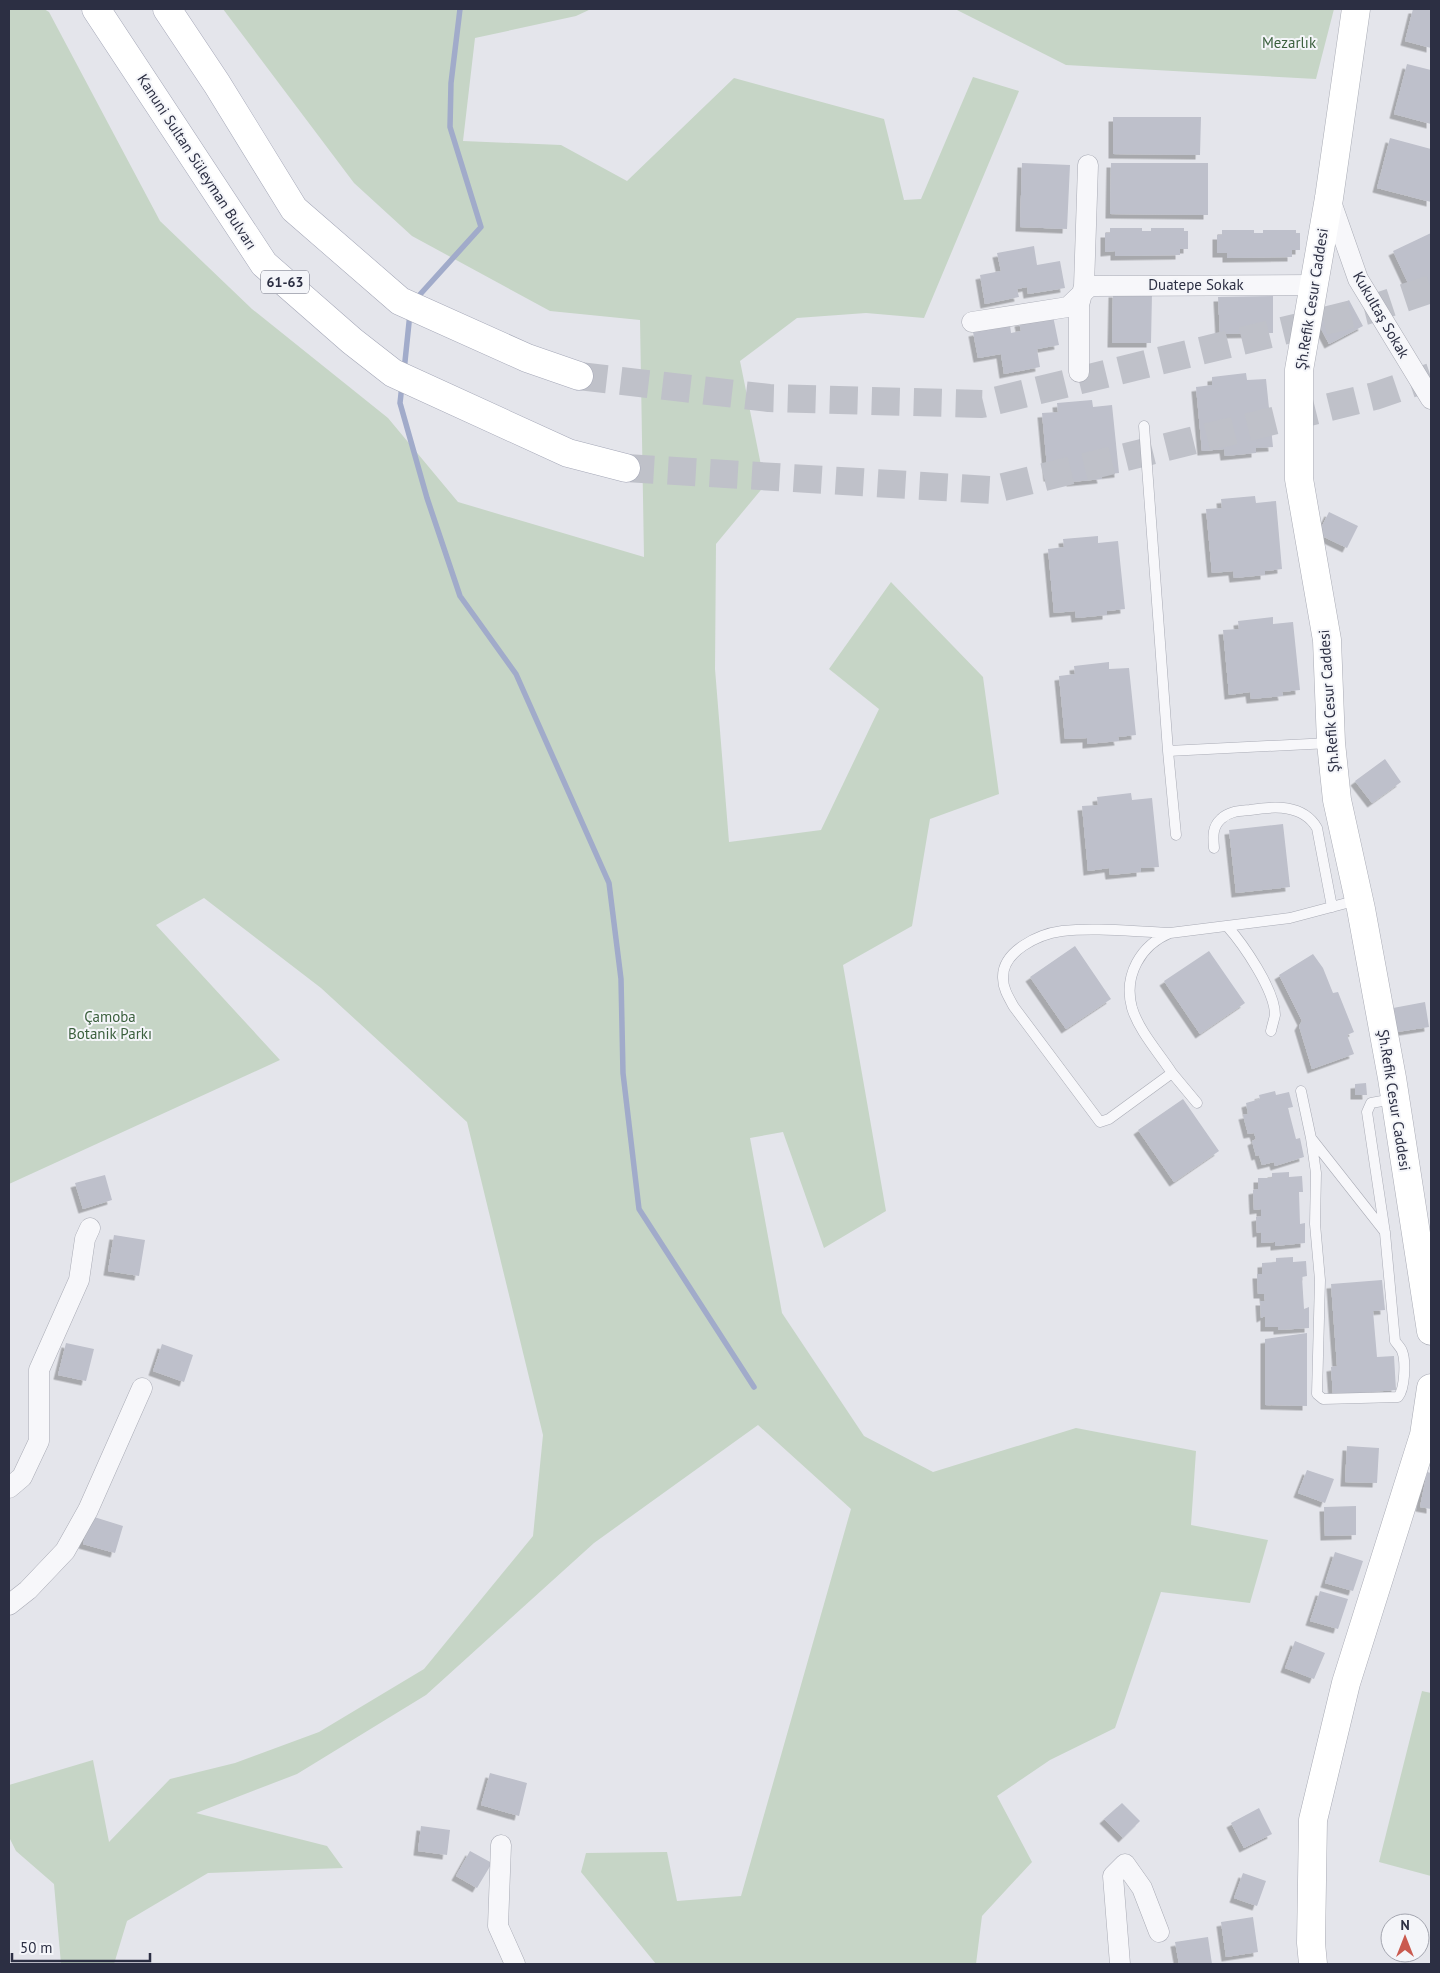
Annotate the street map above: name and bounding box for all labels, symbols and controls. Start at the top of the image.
park label: Mezarlık [1262,33,1317,52]
street label: Kanuni Sultan Süleyman Bulvarı [134,70,261,253]
street label: Şh.Refik Cesur Caddesi [1291,227,1332,371]
street label: Kukultaş Sokak [1349,268,1414,362]
road number: 61-63 [261,270,309,294]
street label: Duatepe Sokak [1148,275,1245,294]
street label: Şh.Refik Cesur Caddesi [1314,629,1343,773]
park label: Çamoba Botanik Parkı [68,1007,152,1043]
street label: Şh.Refik Cesur Caddesi [1374,1028,1415,1172]
north arrow [1380,1913,1430,1963]
text: N [1400,1916,1410,1934]
scale bar [12,1930,150,1962]
text: 50 m [20,1938,53,1957]

